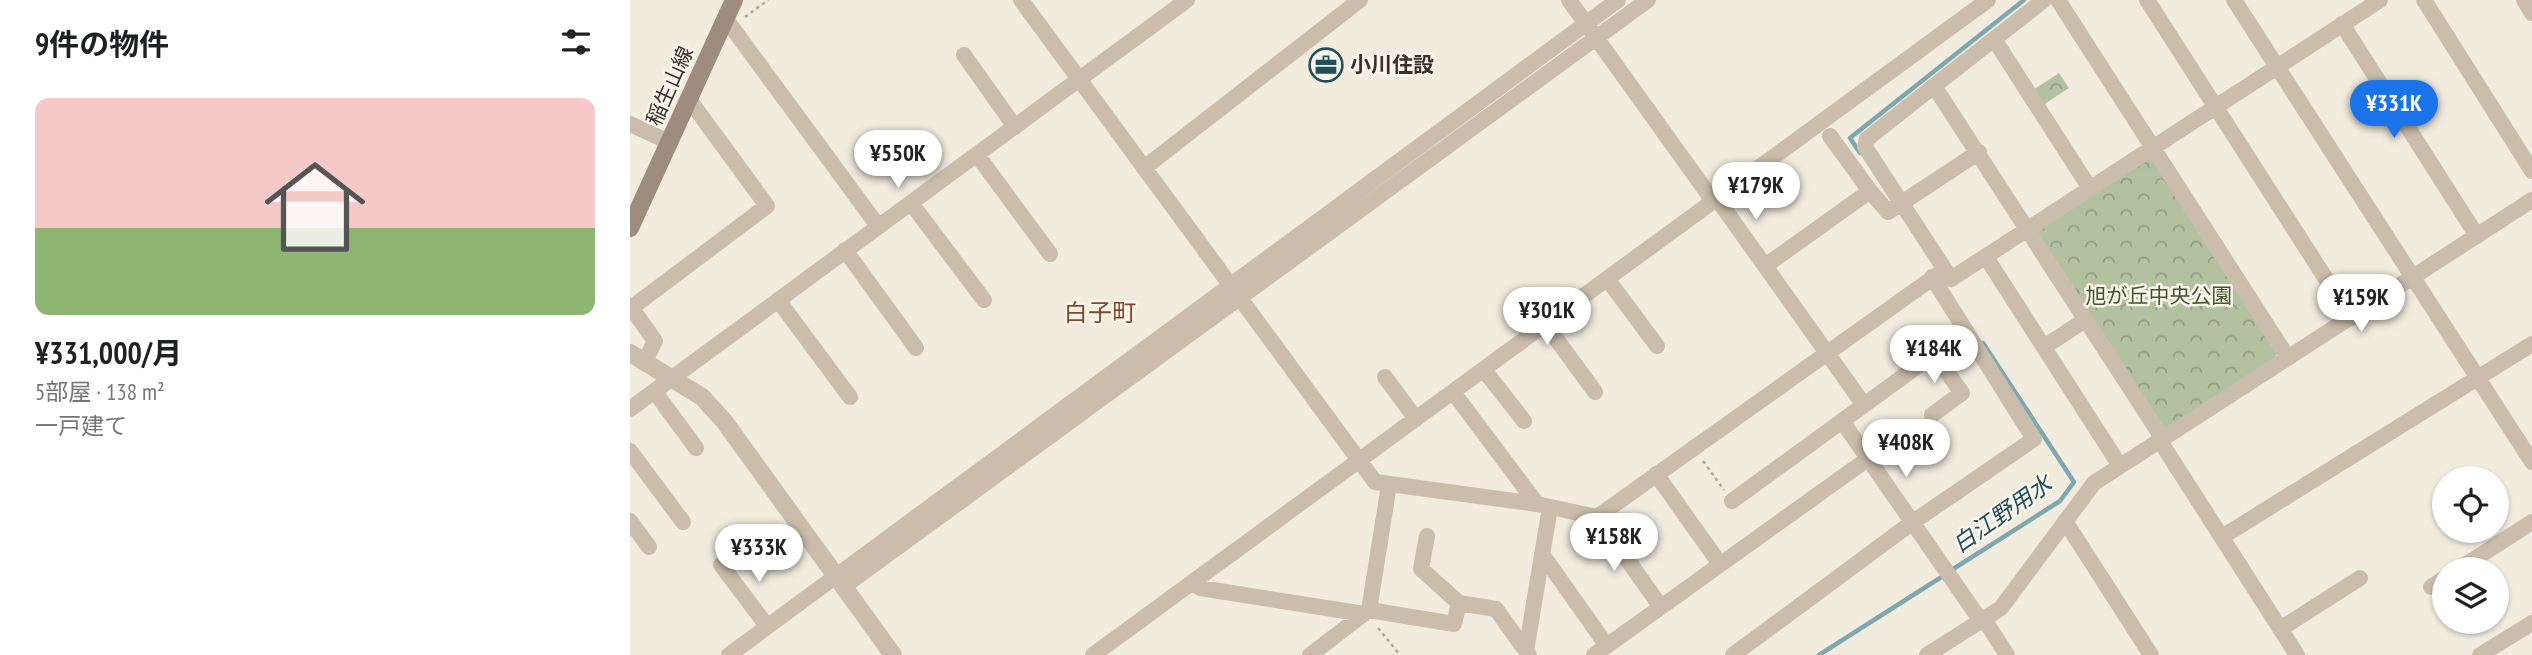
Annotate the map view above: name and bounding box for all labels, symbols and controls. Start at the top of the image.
icon: filters [557,23,595,61]
text: 9件の物件 [35,24,169,63]
street label: 稲生山線 [640,42,699,130]
office icon: 小川住設 [1307,46,1345,84]
place label: 小川住設 [1350,51,1434,78]
pin: ¥331K [2345,80,2443,140]
text: ¥331K [2366,88,2422,117]
pin: ¥550K [849,130,947,190]
text: ¥550K [870,138,926,167]
icon: home [252,144,378,270]
pin: ¥179K [1707,162,1805,222]
text: ¥179K [1728,170,1784,199]
pin: ¥159K [2312,274,2410,334]
park label: 旭が丘中央公園 [2086,282,2233,309]
text: ¥159K [2333,282,2389,311]
pin: ¥301K [1498,288,1596,347]
text: ¥301K [1519,295,1575,324]
district label: 白子町 [1064,297,1136,328]
pin: ¥184K [1885,326,1983,385]
text: ¥331,000/月 [35,333,182,372]
text: ¥184K [1906,333,1962,362]
text: 5部屋 · 138 m² [35,377,165,406]
text: 一戸建て [35,411,127,440]
pin: ¥408K [1857,420,1955,479]
text: ¥408K [1878,427,1934,456]
map controls [2432,466,2509,634]
button: locate [2432,466,2509,543]
water label: 白江野用水 [1946,467,2060,558]
pin: ¥158K [1565,514,1663,573]
text: ¥158K [1586,521,1642,550]
pin: ¥333K [710,524,808,584]
text: ¥333K [731,532,787,561]
button: layers [2432,557,2509,634]

